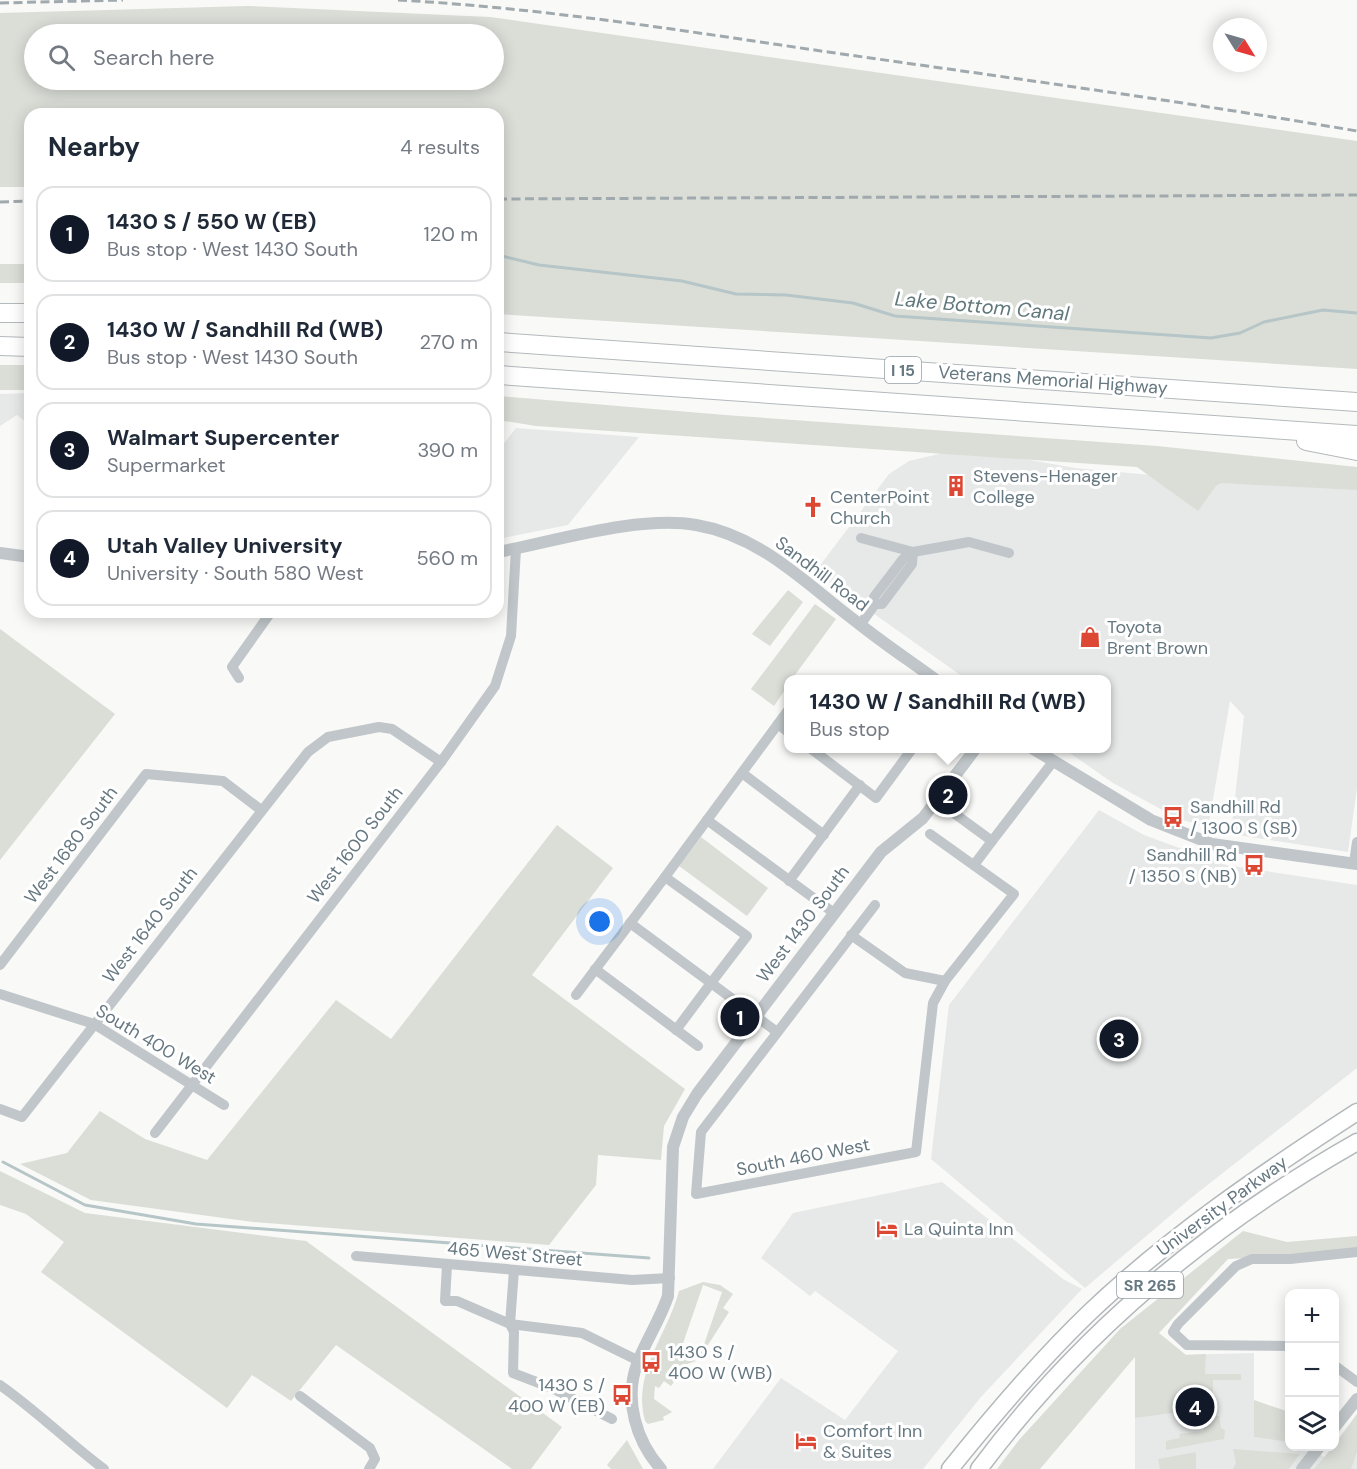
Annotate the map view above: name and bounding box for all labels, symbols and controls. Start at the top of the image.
north arrow [1213,18,1267,72]
search box [24,24,504,90]
icon: search [45,41,78,74]
text: Search here [93,43,214,72]
text: Nearby [48,130,140,164]
text: 4 results [400,134,480,160]
text: 1430 S / 550 W (EB) [107,207,317,236]
text: 1 [66,221,73,247]
text: 120 m [424,221,478,247]
text: Bus stop · West 1430 South [107,236,358,262]
water label: Lake Bottom Canal [894,285,1071,327]
text: 1430 W / Sandhill Rd (WB) [107,315,383,344]
text: 2 [64,329,75,355]
text: 270 m [420,329,478,355]
text: Bus stop · West 1430 South [107,344,358,370]
road number: I 15 [885,357,921,383]
street label: Veterans Memorial Highway [937,360,1169,400]
text: Walmart Supercenter [107,423,339,452]
text: 3 [63,437,76,463]
text: 390 m [417,437,478,463]
text: Supermarket [107,452,226,478]
place label: Stevens-Henager College [973,464,1118,509]
building icon: Stevens-Henager College [944,474,968,498]
place label: CenterPoint Church [830,485,929,530]
church icon: CenterPoint Church [801,495,825,519]
text: Utah Valley University [107,531,343,560]
street label: Sandhill Road [770,531,874,617]
text: 4 [63,545,76,571]
text: 560 m [416,545,478,571]
text: University · South 580 West [107,560,364,586]
place label: Toyota Brent Brown [1107,615,1208,660]
shop icon: Toyota Brent Brown [1078,625,1102,649]
popup [784,675,1111,753]
text: 1430 W / Sandhill Rd (WB) [809,687,1086,716]
text: Bus stop [809,716,890,742]
pin: 2 [928,772,968,818]
street label: West 1680 South [19,781,123,909]
street label: West 1600 South [302,782,408,908]
place label: Sandhill Rd / 1300 S (SB) [1190,795,1297,840]
bus stop icon: Sandhill Rd / 1300 S (SB) [1161,805,1185,829]
place label: Sandhill Rd / 1350 S (NB) [1129,843,1237,888]
bus stop icon: Sandhill Rd / 1350 S (NB) [1242,853,1266,877]
street label: West 1430 South [751,861,855,987]
street label: West 1640 South [97,862,203,988]
your location [585,907,614,936]
pin: 1 [720,994,760,1040]
street label: South 400 West [91,999,221,1089]
pin: 3 [1100,1016,1138,1062]
street label: South 460 West [734,1132,872,1182]
street label: University Parkway [1152,1150,1292,1262]
hotel icon: La Quinta Inn [875,1217,899,1241]
place label: La Quinta Inn [904,1217,1013,1241]
street label: 465 West Street [446,1236,584,1272]
road number: SR 265 [1117,1272,1183,1298]
map controls [1285,1289,1339,1451]
button: + [1285,1289,1339,1343]
place label: 1430 S / 400 W (WB) [668,1340,772,1385]
button: − [1285,1343,1339,1397]
bus stop icon: 1430 S / 400 W (WB) [639,1350,663,1374]
place label: 1430 S / 400 W (EB) [508,1373,605,1418]
bus stop icon: 1430 S / 400 W (EB) [610,1383,634,1407]
pin: 4 [1176,1384,1214,1430]
button: layers [1285,1397,1339,1451]
place label: Comfort Inn & Suites [823,1419,922,1464]
hotel icon: Comfort Inn & Suites [794,1429,818,1453]

